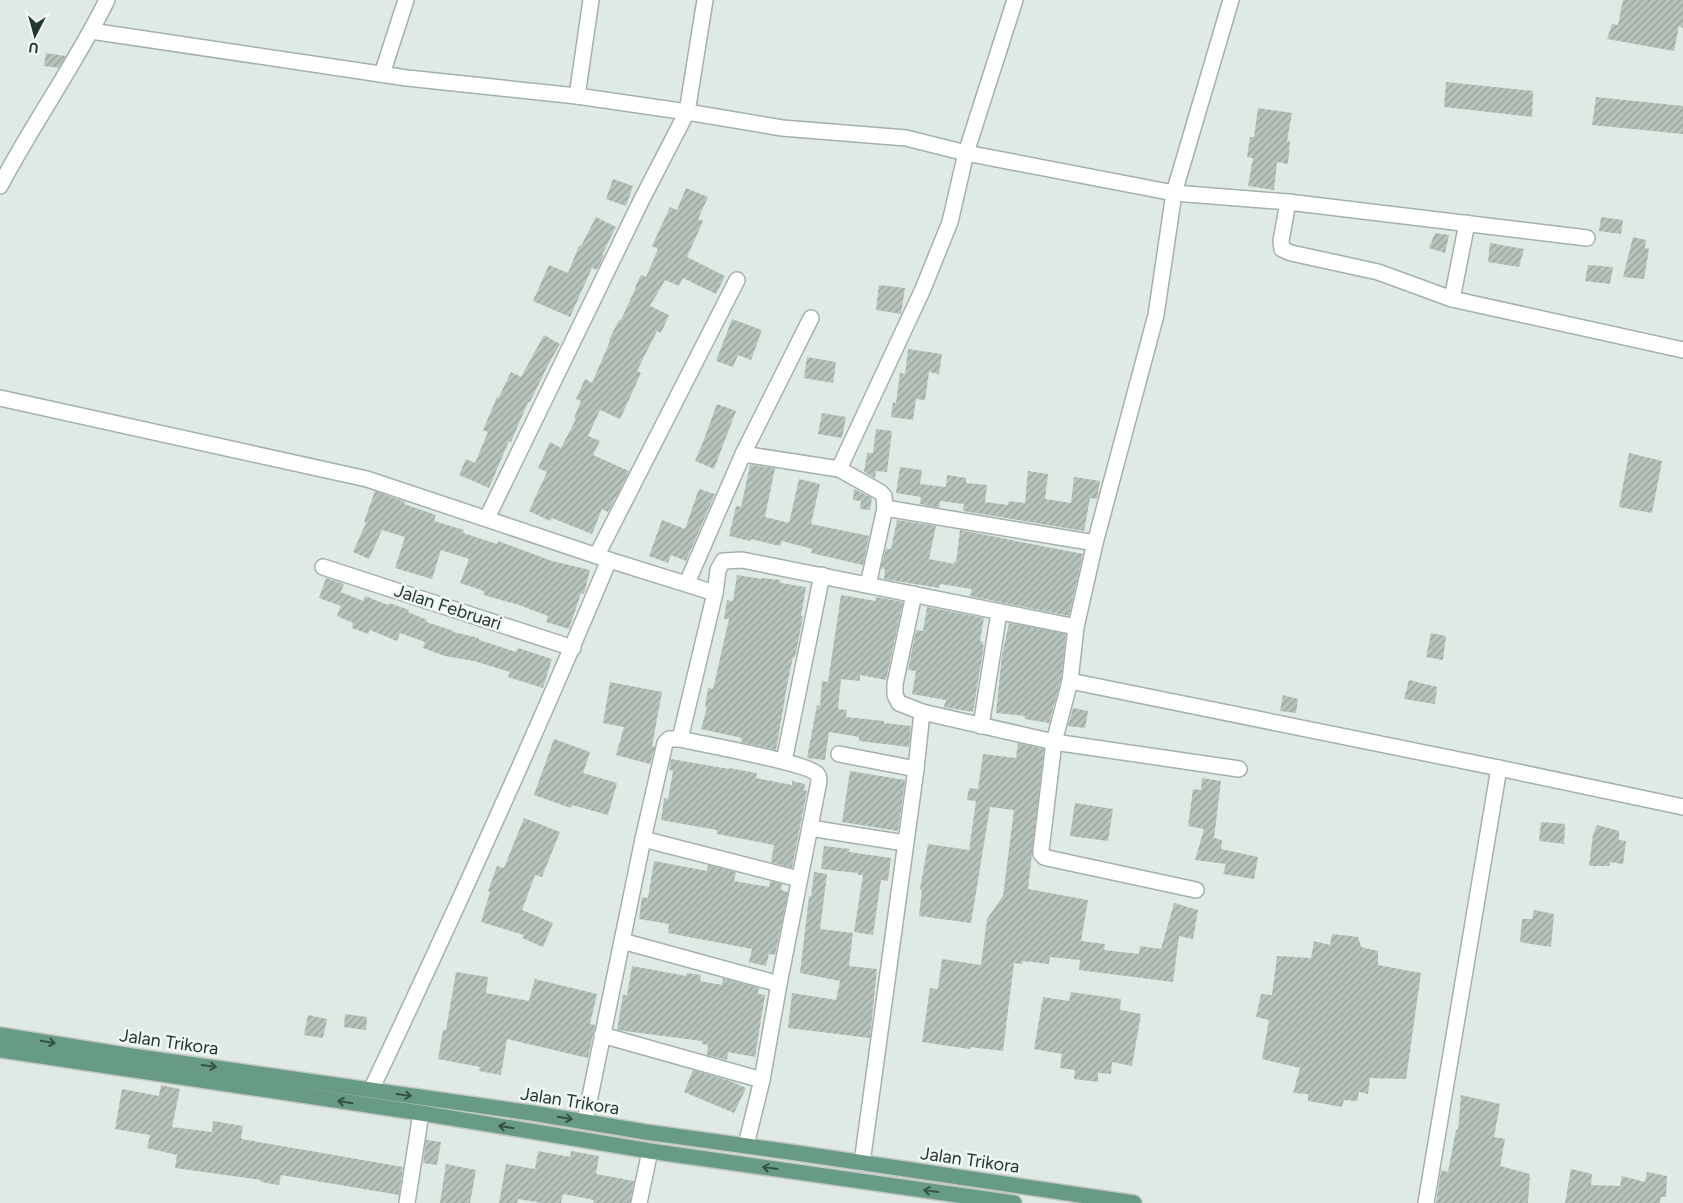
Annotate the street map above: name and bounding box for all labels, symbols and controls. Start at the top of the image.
north arrow [10,10,60,60]
text: U [28,38,39,56]
street label: Jalan Februari [391,579,505,635]
street label: Jalan Trikora [118,1024,220,1060]
one-way arrow [40,1038,56,1048]
one-way arrow [200,1062,216,1072]
street label: Jalan Trikora [519,1082,621,1120]
one-way arrow [396,1090,412,1100]
one-way arrow [338,1097,354,1107]
one-way arrow [557,1113,573,1123]
one-way arrow [498,1122,514,1132]
street label: Jalan Trikora [919,1142,1021,1178]
one-way arrow [762,1163,778,1173]
one-way arrow [923,1186,939,1196]

